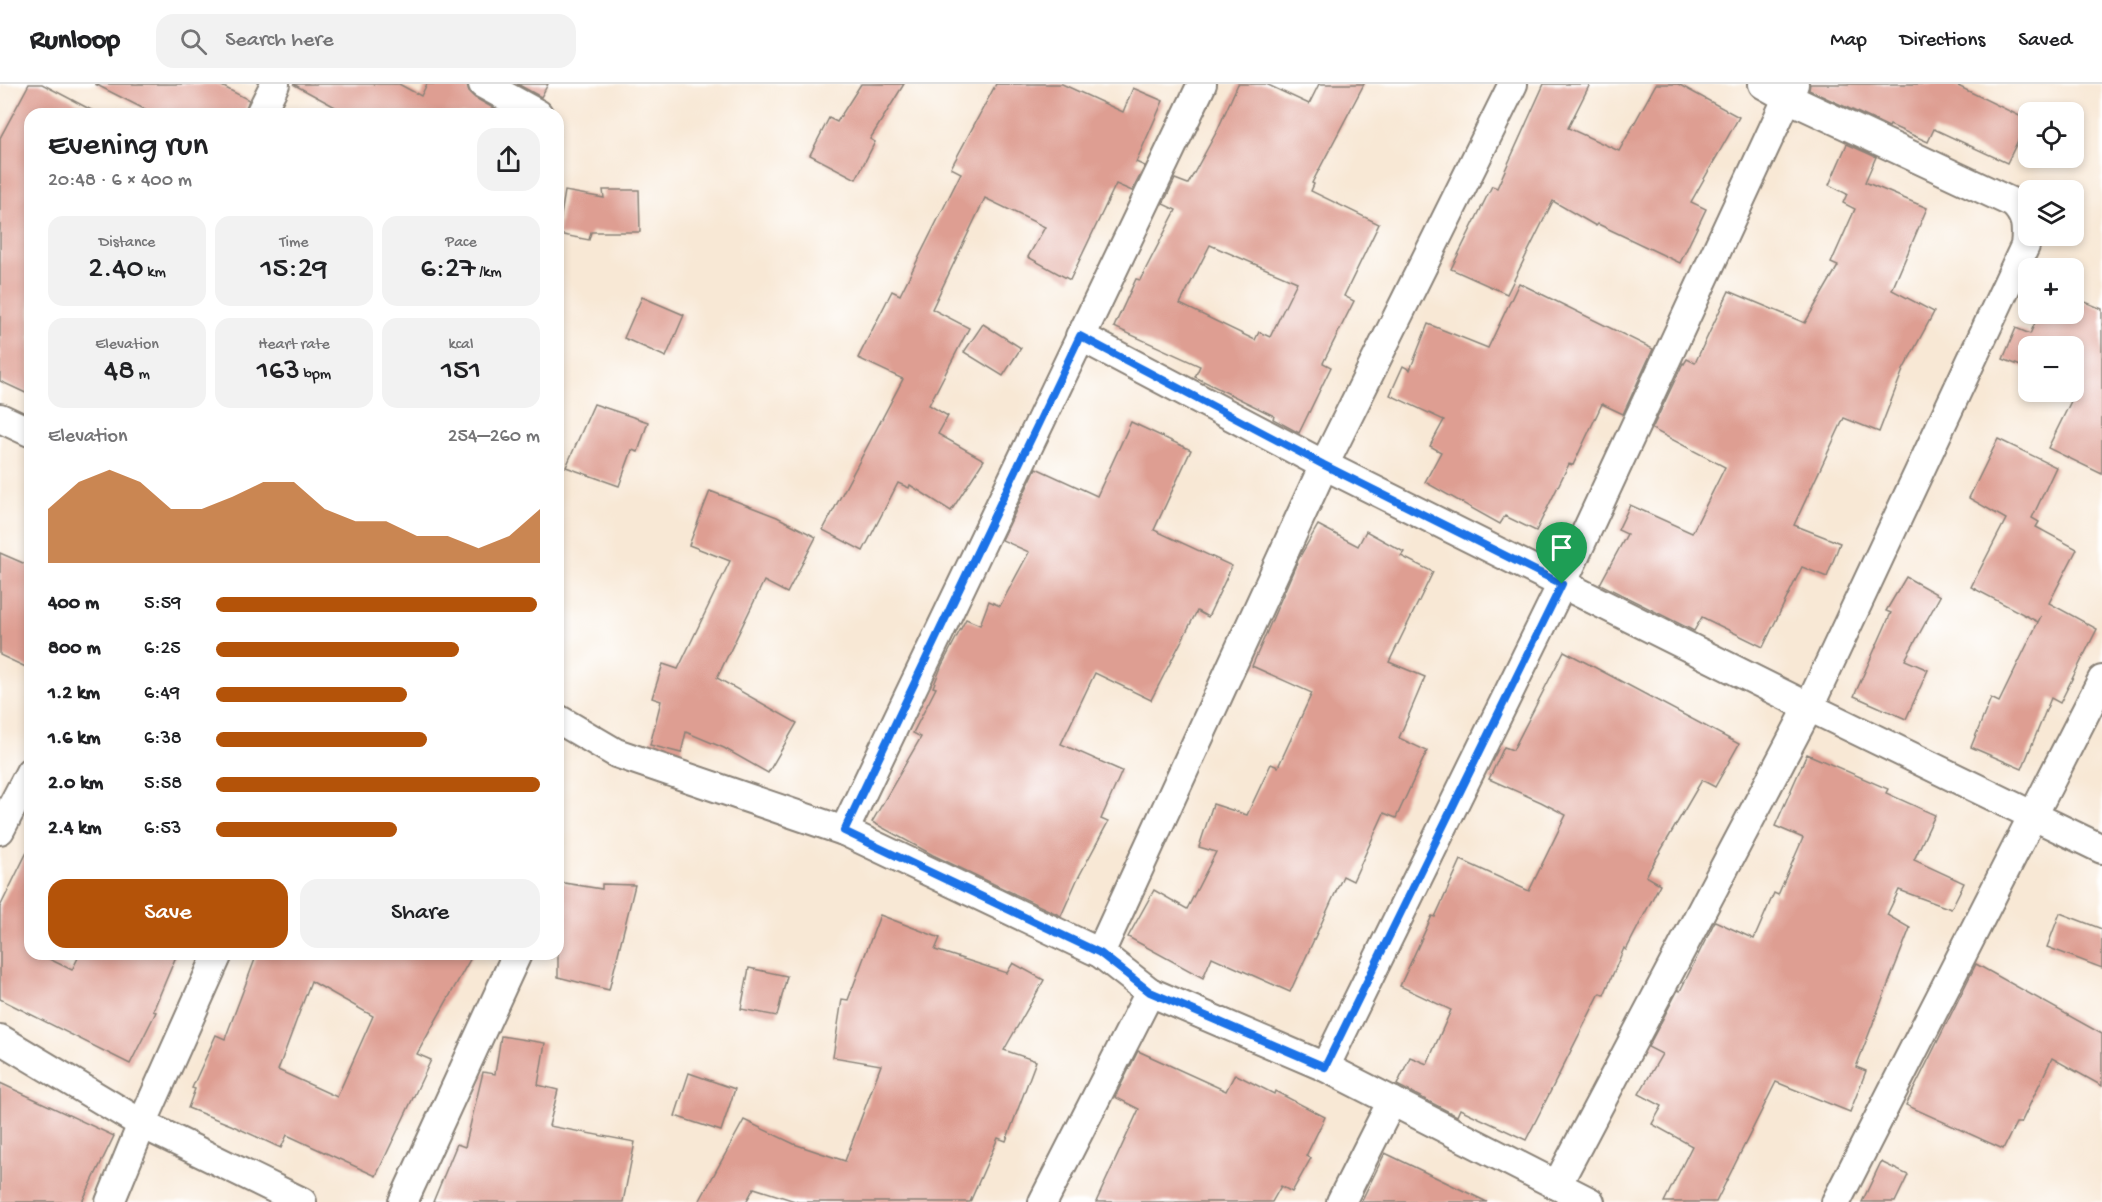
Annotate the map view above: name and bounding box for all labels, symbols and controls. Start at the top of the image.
search box [156,14,576,68]
text: Runloop [30,25,120,58]
icon: search [177,25,210,58]
text: Search here [225,28,334,54]
text: Map [1830,29,1867,54]
text: Directions [1900,29,1985,54]
text: Saved [2018,29,2072,54]
map controls [2018,102,2084,402]
button: locate [2018,102,2084,168]
text: Evening run [48,128,208,166]
button: share [477,128,540,191]
text: 20:48 · 6 × 400 m [48,170,192,193]
button: layers [2018,180,2084,246]
text: Distance [99,234,155,253]
text: Time [279,234,309,253]
text: Pace [445,234,477,253]
text: 2.40 [88,253,144,288]
text: 15:29 [260,253,328,288]
text: 6:27 [420,253,475,288]
button: + [2018,258,2084,324]
text: km [144,264,166,283]
text: /km [475,264,502,283]
text: Elevation [95,336,159,355]
text: Heart rate [258,336,330,355]
text: kcal [449,336,473,355]
button: − [2018,336,2084,402]
text: 48 [104,355,135,390]
text: 163 [257,355,300,390]
text: 151 [441,355,481,390]
text: m [135,366,150,385]
text: bpm [300,366,331,385]
text: Elevation [48,426,128,449]
text: 254–260 m [448,426,540,449]
pin [1536,522,1587,584]
icon: arrive [1545,531,1578,564]
text: 400 m [48,593,99,616]
text: 5:59 [144,593,181,616]
text: 800 m [48,638,101,661]
text: 6:25 [144,638,181,661]
text: 1.2 km [48,683,100,706]
text: 6:49 [144,683,180,706]
text: 1.6 km [48,728,100,751]
text: 6:38 [144,728,182,751]
text: 2.0 km [48,773,103,796]
text: 5:58 [144,773,182,796]
text: 2.4 km [48,818,101,841]
text: 6:53 [144,818,181,841]
button: Save [48,879,288,948]
button: Share [300,879,540,948]

